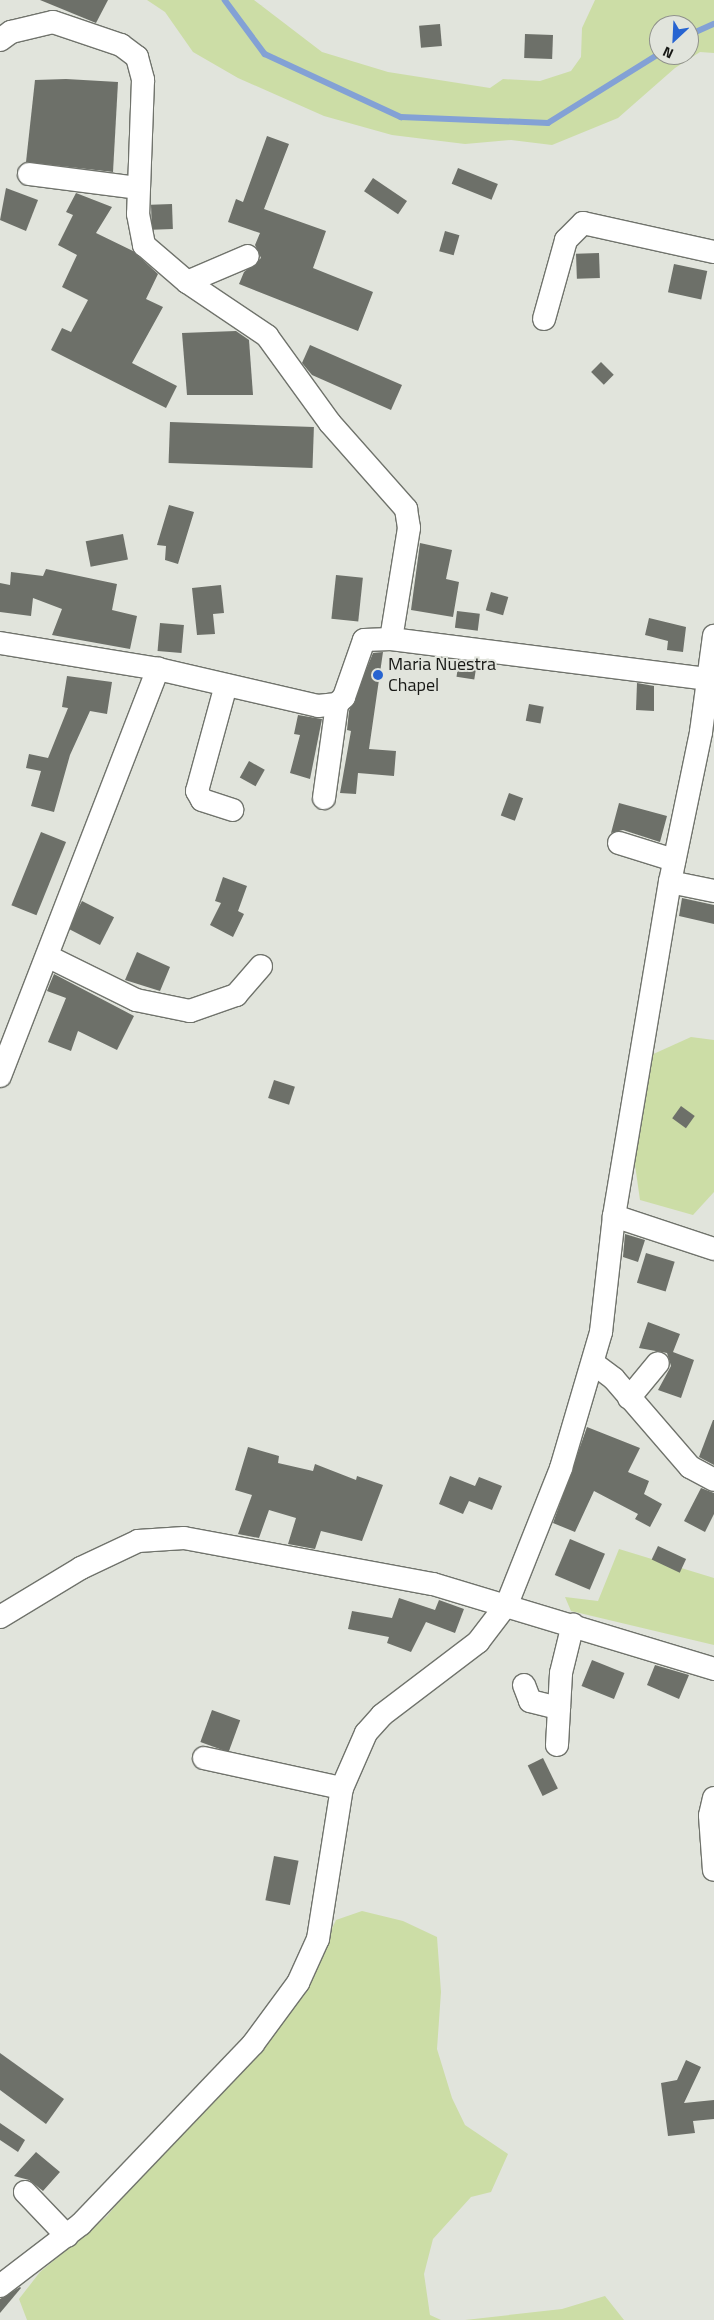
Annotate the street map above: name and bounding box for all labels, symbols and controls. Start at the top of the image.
north arrow [649,15,699,65]
text: N [659,42,677,65]
place label: Maria Nuestra Chapel [388,654,496,696]
marker: Maria Nuestra Chapel [372,669,384,681]

